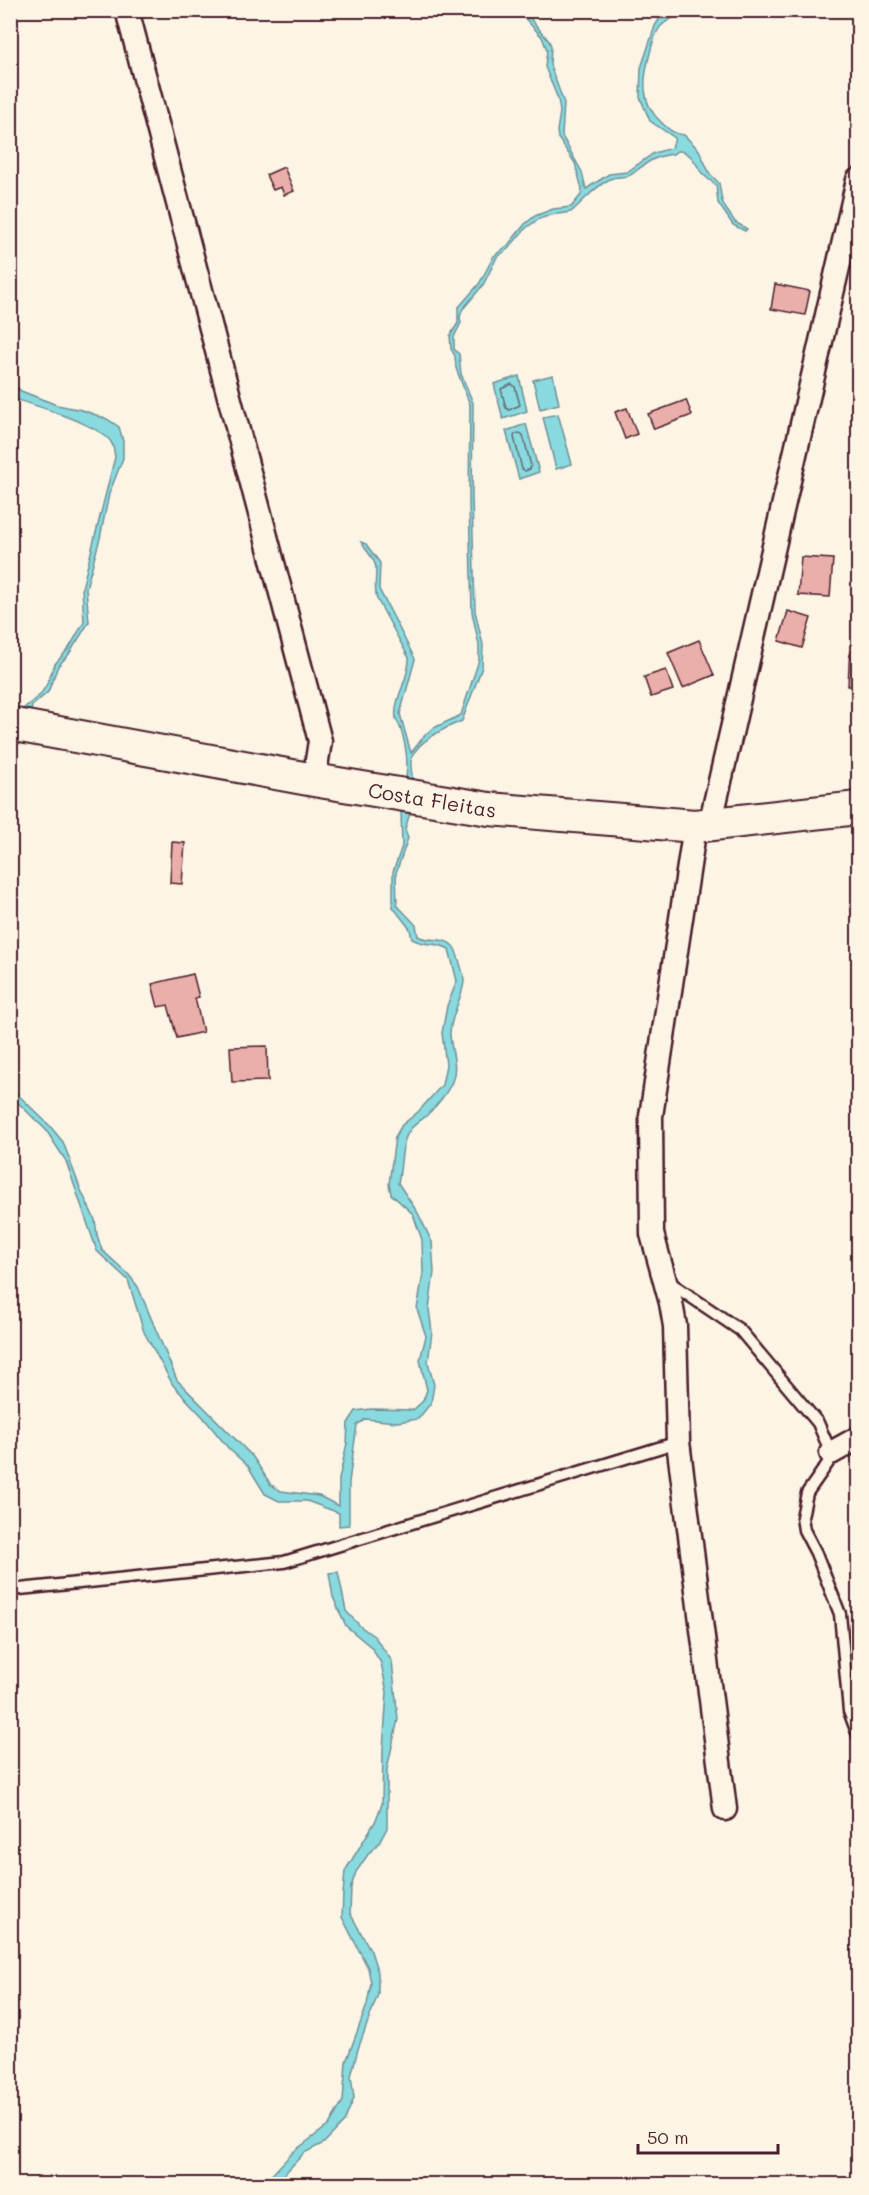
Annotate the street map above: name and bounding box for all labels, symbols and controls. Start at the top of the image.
street label: Costa Fleitas [366,776,497,823]
scale bar [638,2117,778,2155]
text: 50 m [647,2125,689,2149]

